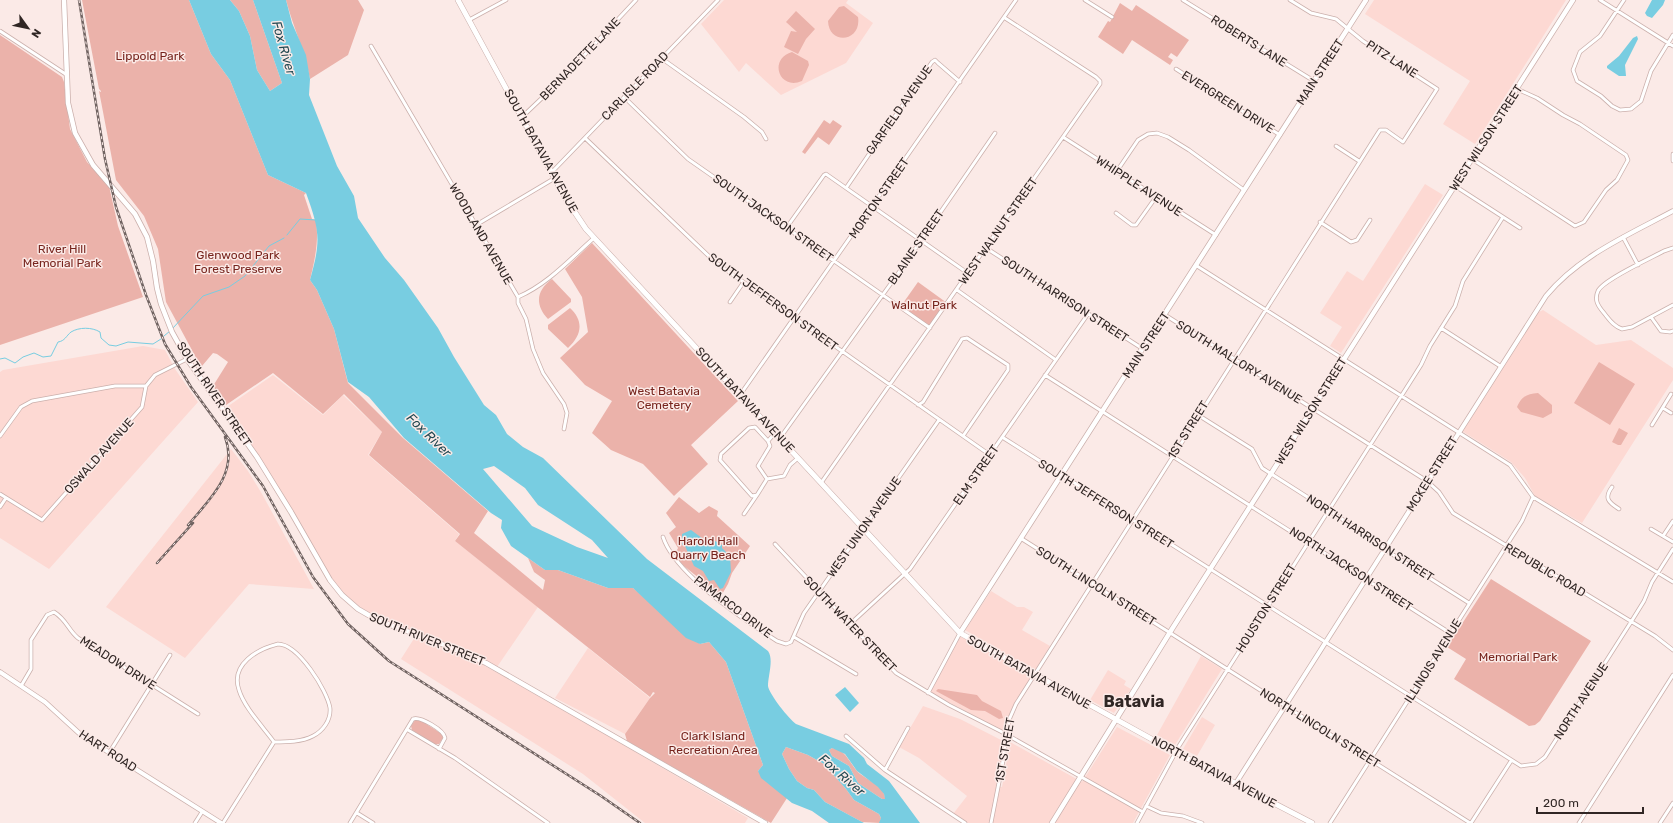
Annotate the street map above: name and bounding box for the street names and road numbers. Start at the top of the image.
street label: ROBERTS LANE [1209,12,1289,70]
street label: BERNADETTE LANE [537,15,623,103]
street label: MAIN STREET [1293,36,1347,108]
street label: PITZ LANE [1364,37,1420,81]
street label: CARLISLE ROAD [599,49,671,123]
street label: GARFIELD AVENUE [863,63,935,157]
street label: EVERGREEN DRIVE [1179,68,1277,136]
street label: WEST WILSON STREET [1446,82,1526,194]
street label: SOUTH BATAVIA AVENUE [501,87,581,215]
street label: WHIPPLE AVENUE [1093,153,1185,219]
street label: MORTON STREET [846,155,912,241]
street label: SOUTH JACKSON STREET [710,171,836,265]
street label: WEST WALNUT STREET [956,175,1040,287]
street label: WOODLAND AVENUE [446,181,516,287]
street label: BLAINE STREET [885,207,947,287]
street label: SOUTH JEFFERSON STREET [705,250,841,354]
street label: SOUTH HARRISON STREET [999,253,1131,345]
street label: MAIN STREET [1119,309,1173,381]
street label: SOUTH MALLORY AVENUE [1173,317,1305,407]
street label: SOUTH RIVER STREET [174,339,254,449]
street label: SOUTH BATAVIA AVENUE [692,344,798,456]
street label: WEST WILSON STREET [1272,355,1350,467]
street label: 1ST STREET [1165,398,1211,462]
street label: OSWALD AVENUE [61,415,137,497]
street label: MCKEE STREET [1403,434,1461,514]
street label: ELM STREET [950,442,1002,508]
street label: SOUTH JEFFERSON STREET [1036,456,1176,552]
street label: WEST UNION AVENUE [824,474,904,580]
street label: NORTH HARRISON STREET [1304,492,1436,584]
street label: NORTH JACKSON STREET [1287,524,1415,614]
street label: REPUBLIC ROAD [1502,540,1588,600]
street label: SOUTH LINCOLN STREET [1033,543,1159,629]
street label: HOUSTON STREET [1233,561,1299,655]
street label: PAMARCO DRIVE [691,573,775,641]
street label: SOUTH WATER STREET [801,573,899,675]
street label: SOUTH RIVER STREET [367,609,487,669]
street label: ILLINOIS AVENUE [1401,616,1465,706]
street label: SOUTH BATAVIA AVENUE [965,632,1093,712]
street label: MEADOW DRIVE [77,633,159,693]
street label: NORTH AVENUE [1551,660,1611,742]
street label: NORTH LINCOLN STREET [1257,685,1383,771]
street label: 1ST STREET [992,716,1018,784]
street label: HART ROAD [76,727,140,775]
street label: NORTH BATAVIA AVENUE [1149,733,1279,811]

